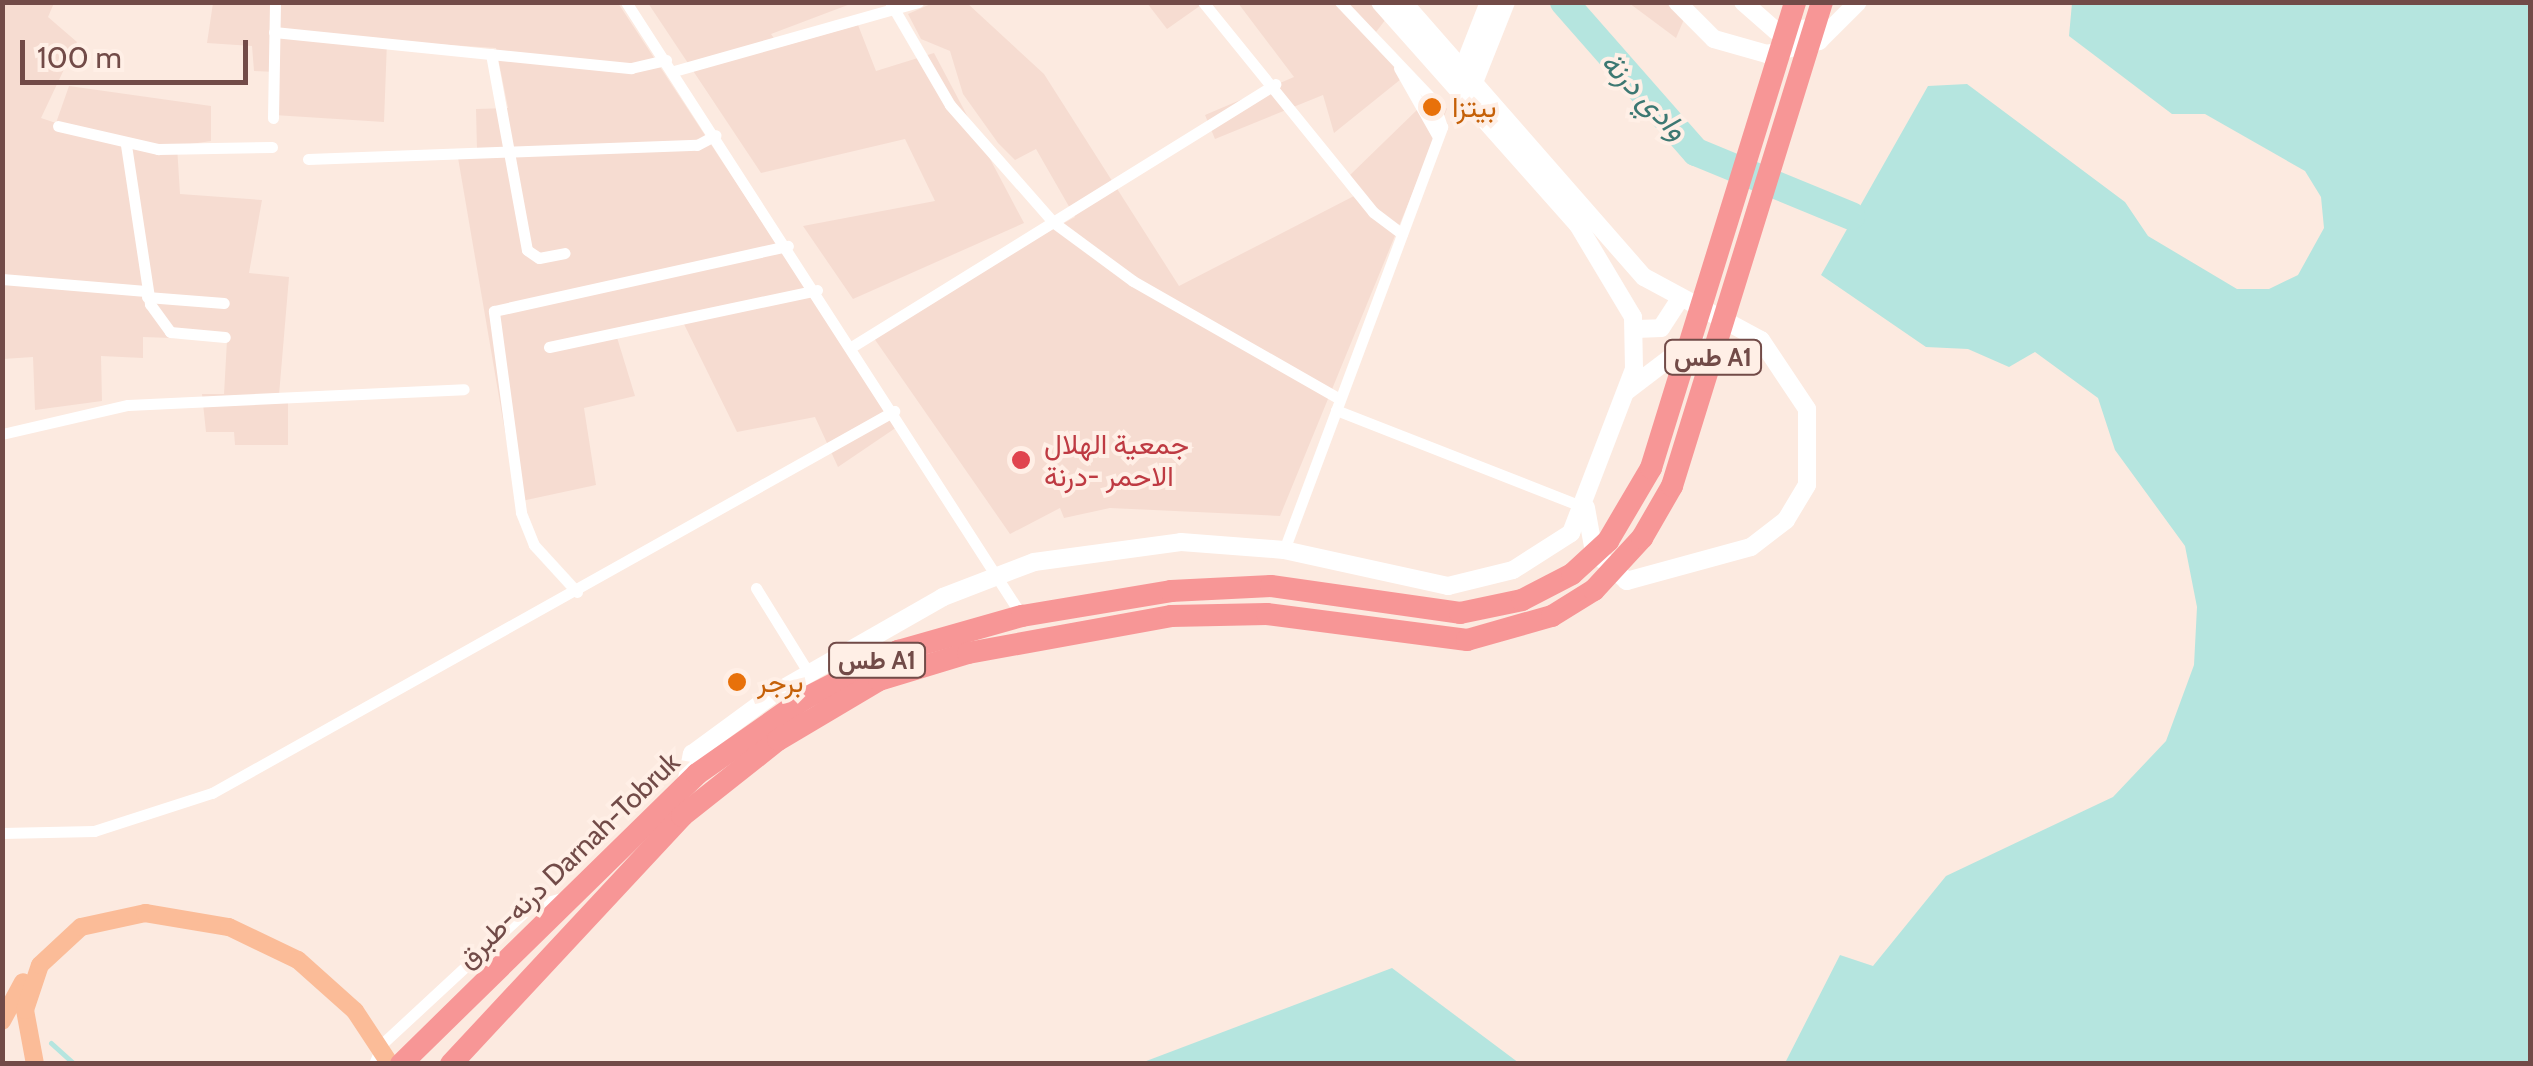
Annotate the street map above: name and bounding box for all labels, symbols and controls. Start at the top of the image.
scale bar [25,20,252,82]
text: 100 m [37,39,122,76]
water label: وادي درنة [1593,44,1695,148]
place label: بيتزا [1452,90,1497,124]
marker: بيتزا [1421,96,1443,118]
road number: طس A1 [1663,337,1763,377]
place label: جمعية الهلال الاحمر -درنة [1044,427,1189,493]
marker: جمعية الهلال الاحمر -درنة [1008,447,1034,473]
road number: طس A1 [827,640,927,680]
place label: برجر [757,665,803,699]
marker: برجر [726,671,748,693]
street label: درنه-طبرق Darnah-Tobruk [450,745,686,975]

